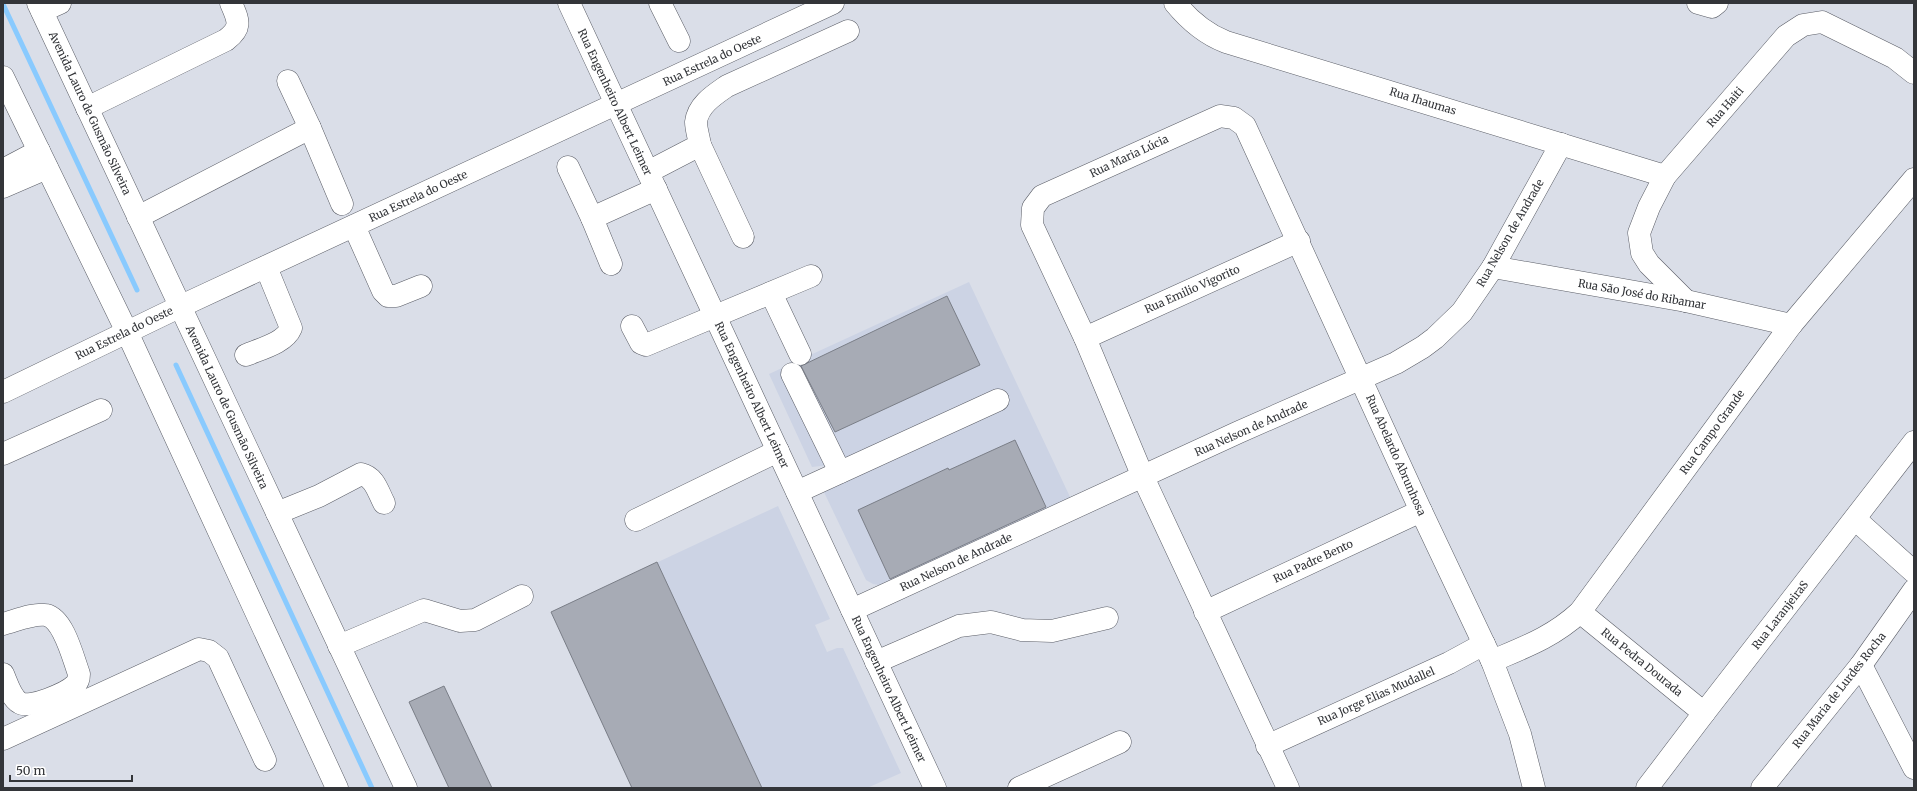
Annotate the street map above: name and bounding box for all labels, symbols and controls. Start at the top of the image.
street label: Rua Engenheiro Albert Leimer [575,26,655,178]
street label: Avenida Lauro de Gusmão Silveira [45,28,134,197]
street label: Rua Estrela do Oeste [661,31,764,89]
street label: Rua Ihaumas [1388,84,1458,118]
street label: Rua Haiti [1704,84,1747,130]
street label: Rua Maria Lúcia [1087,132,1171,180]
street label: Rua Estrela do Oeste [367,167,470,225]
street label: Rua Nelson de Andrade [1473,176,1547,289]
street label: Rua Emilio Vigorito [1142,261,1242,316]
street label: Rua São José do Ribamar [1577,276,1707,312]
street label: Rua Estrela do Oeste [73,303,175,363]
street label: Rua Engenheiro Albert Leimer [712,319,792,471]
street label: Avenida Lauro de Gusmão Silveira [182,322,271,491]
street label: Rua Campo Grande [1677,387,1748,477]
street label: Rua Abelardo Abrunhosa [1363,392,1429,518]
street label: Rua Nelson de Andrade [1192,397,1310,459]
street label: Rua Nelson de Andrade [898,530,1015,594]
street label: Rua Padre Bento [1271,536,1356,586]
street label: Rua LaranjeiraS [1749,577,1811,652]
street label: Rua Engenheiro Albert Leimer [849,613,929,765]
street label: Rua Pedra Dourada [1598,625,1686,699]
street label: Rua Maria de Lurdes Rocha [1789,629,1889,751]
street label: Rua Jorge Elias Mudallel [1315,664,1437,728]
scale bar [10,757,132,783]
text: 50 m [16,763,45,778]

